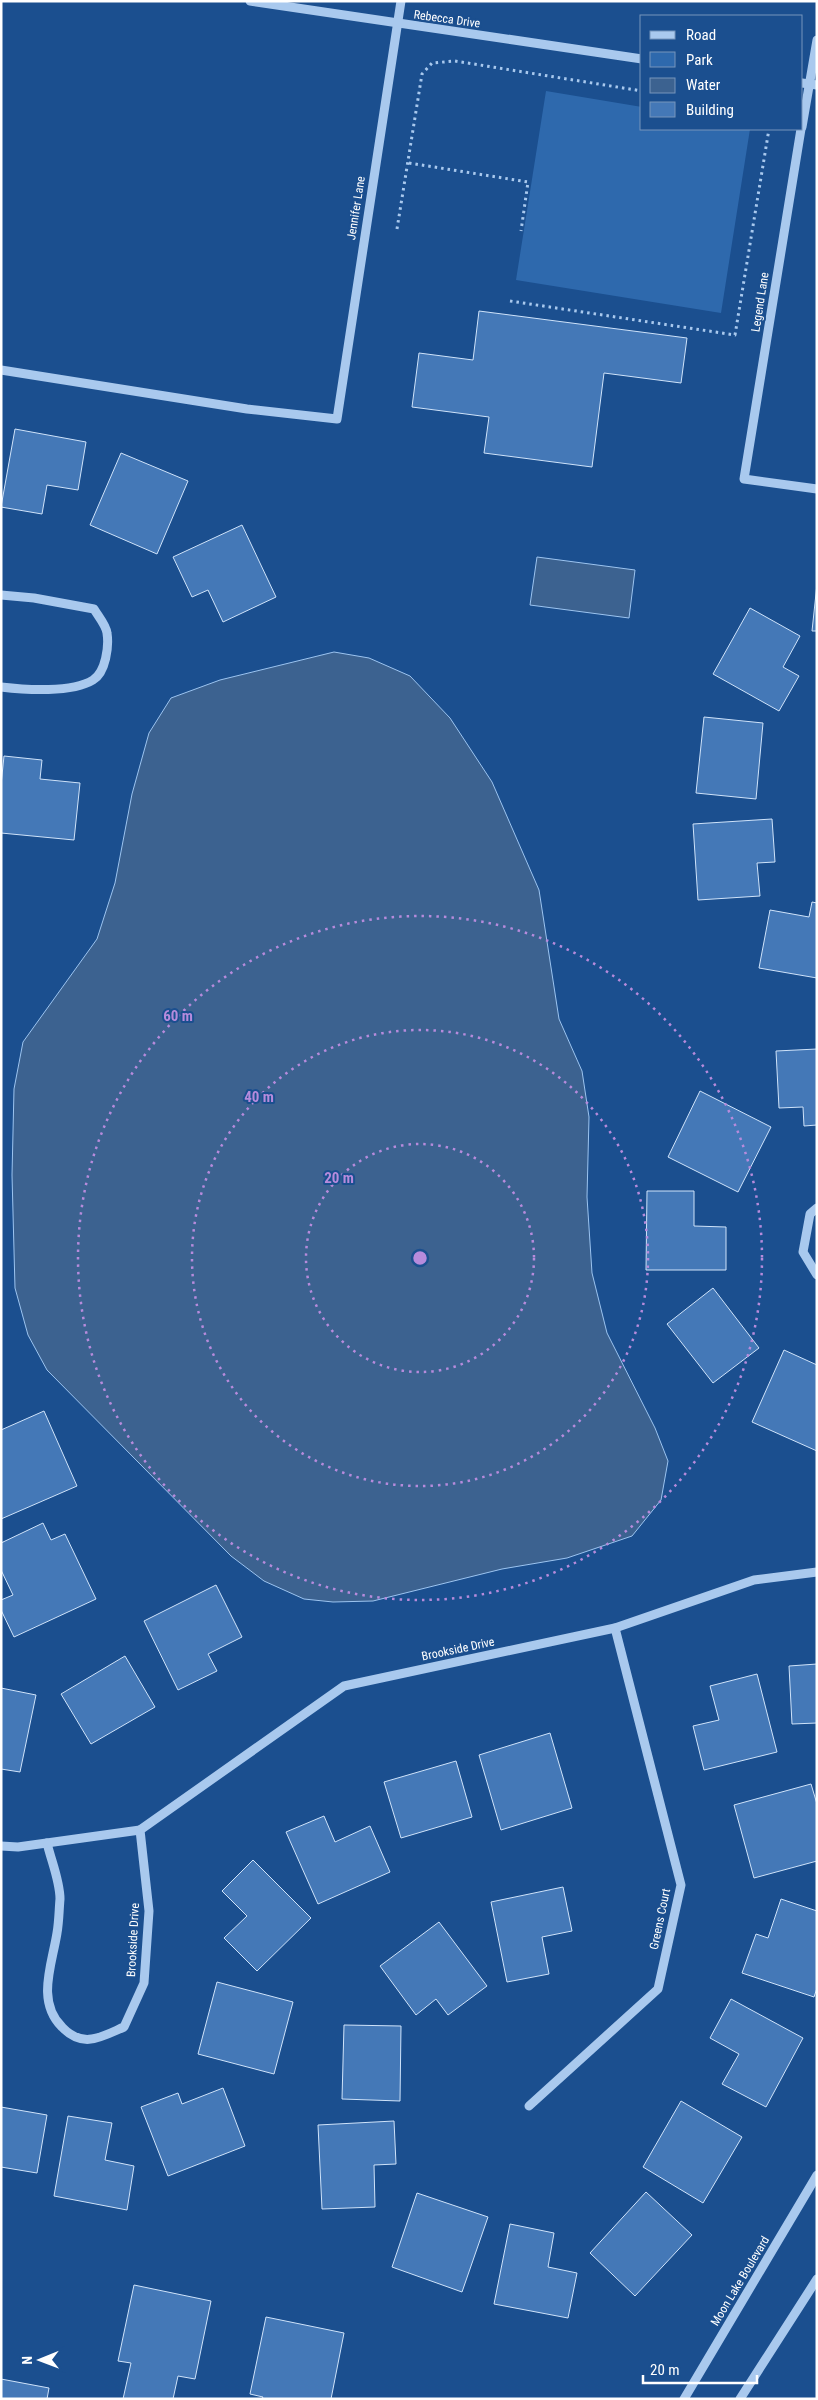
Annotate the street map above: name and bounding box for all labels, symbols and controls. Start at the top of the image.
street label: Rebecca Drive [413,7,482,31]
legend [640,15,803,130]
text: Road [686,26,716,44]
text: Park [686,51,713,69]
text: Water [686,76,721,94]
text: Building [686,101,734,119]
street label: Jennifer Lane [344,175,368,241]
street label: Legend Lane [748,271,772,333]
text: 60 m [163,1007,193,1025]
text: 40 m [244,1088,274,1106]
text: 20 m [324,1169,354,1187]
centre of rings [411,1249,429,1267]
street label: Brookside Drive [420,1634,496,1664]
street label: Greens Court [647,1887,673,1951]
street label: Brookside Drive [124,1902,142,1977]
street label: Moon Lake Boulevard [708,2234,772,2328]
north arrow [15,2335,65,2385]
scale bar [643,2352,757,2384]
text: N [19,2356,35,2365]
text: 20 m [650,2361,680,2379]

